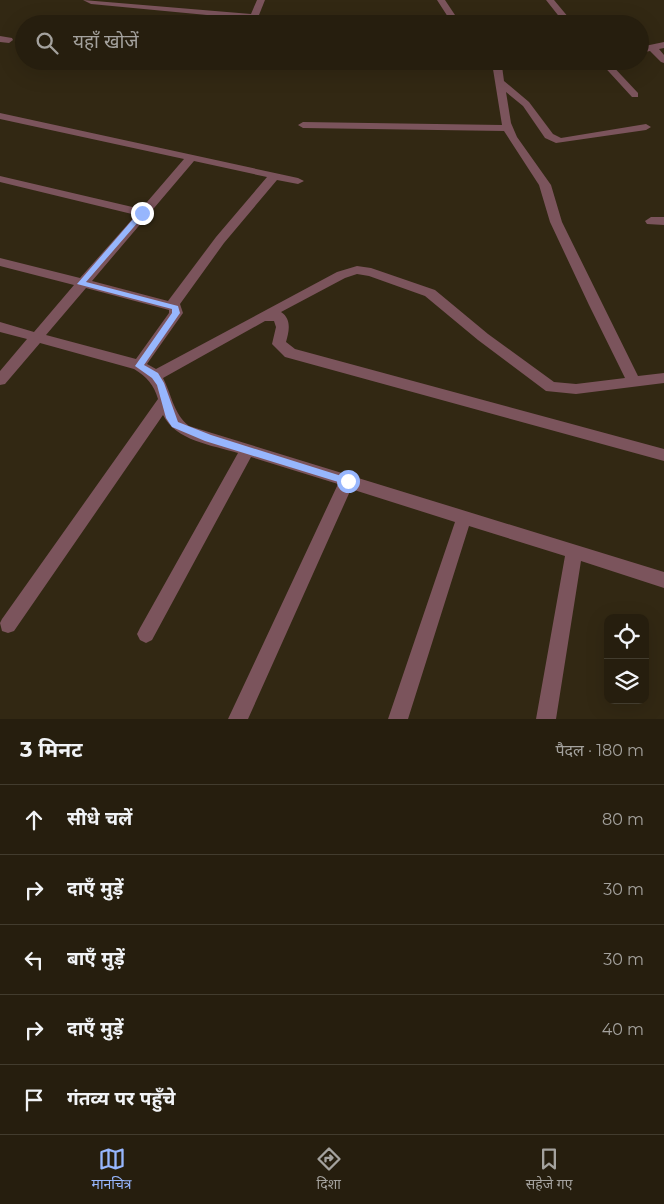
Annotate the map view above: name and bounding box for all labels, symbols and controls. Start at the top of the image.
search box [15,15,649,70]
icon: search [33,29,61,57]
text: यहाँ खोजें [73,30,139,53]
route end [131,202,154,225]
route start [337,470,360,493]
map controls [604,614,649,704]
button: locate [604,614,649,659]
button: layers [604,659,649,704]
text: 3 मिनट [20,737,82,762]
text: पैदल · 180 m [555,741,644,760]
icon: ahead [20,806,48,834]
text: सीधे चलें [67,807,132,830]
text: 80 m [602,810,644,829]
icon: right [20,876,48,904]
text: दाएँ मुड़ें [67,877,123,900]
text: 30 m [603,880,644,899]
icon: left [20,946,48,974]
text: बाएँ मुड़ें [67,947,124,970]
text: 30 m [603,950,644,969]
icon: right [20,1016,48,1044]
text: दाएँ मुड़ें [67,1017,123,1040]
text: 40 m [602,1020,644,1039]
icon: arrive [20,1086,48,1114]
text: गंतव्य पर पहुँचे [67,1087,175,1110]
tab: मानचित्र [92,1145,132,1195]
tab: दिशा [315,1145,343,1195]
tab: सहेजे गए [526,1145,572,1195]

